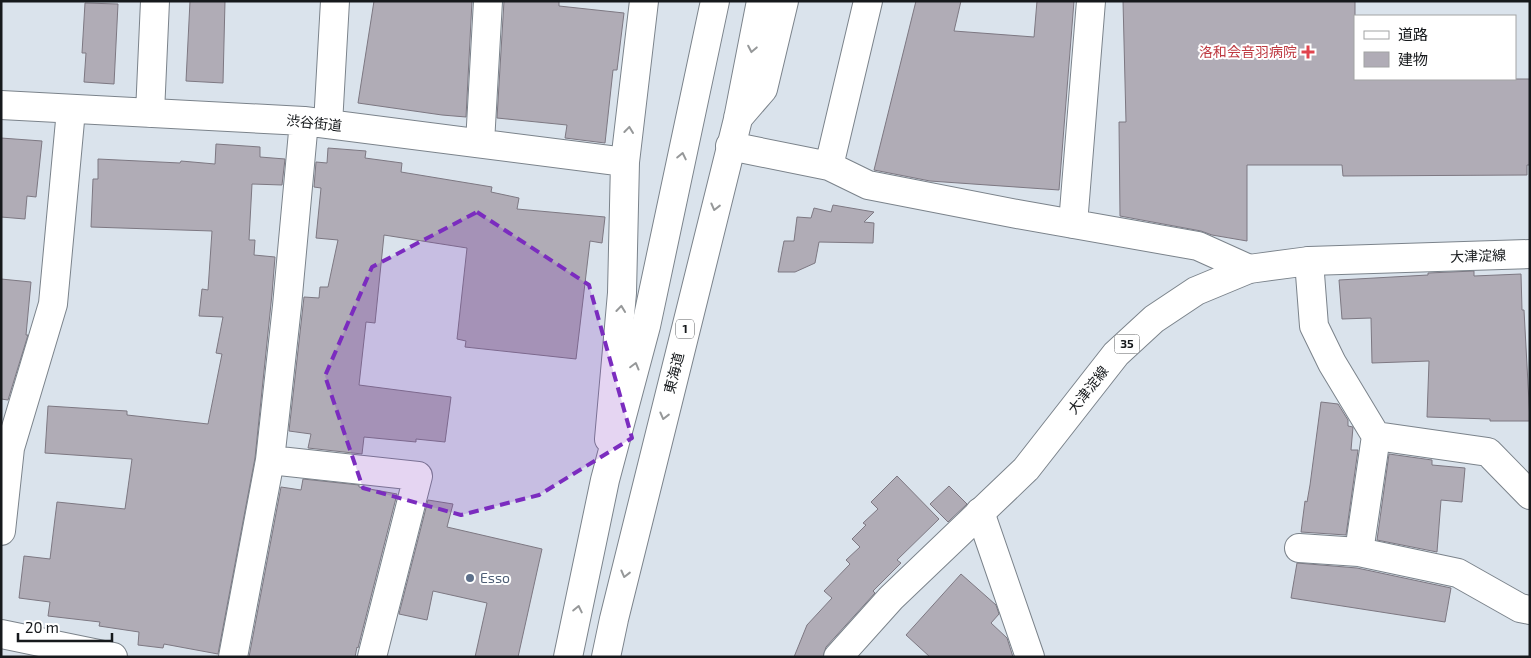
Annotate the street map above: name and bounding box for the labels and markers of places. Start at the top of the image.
place label: 洛和会音羽病院 [1199,43,1297,60]
marker: 洛和会音羽病院 [1301,45,1315,59]
place label: Esso [480,569,510,586]
marker: Esso [464,572,476,584]

